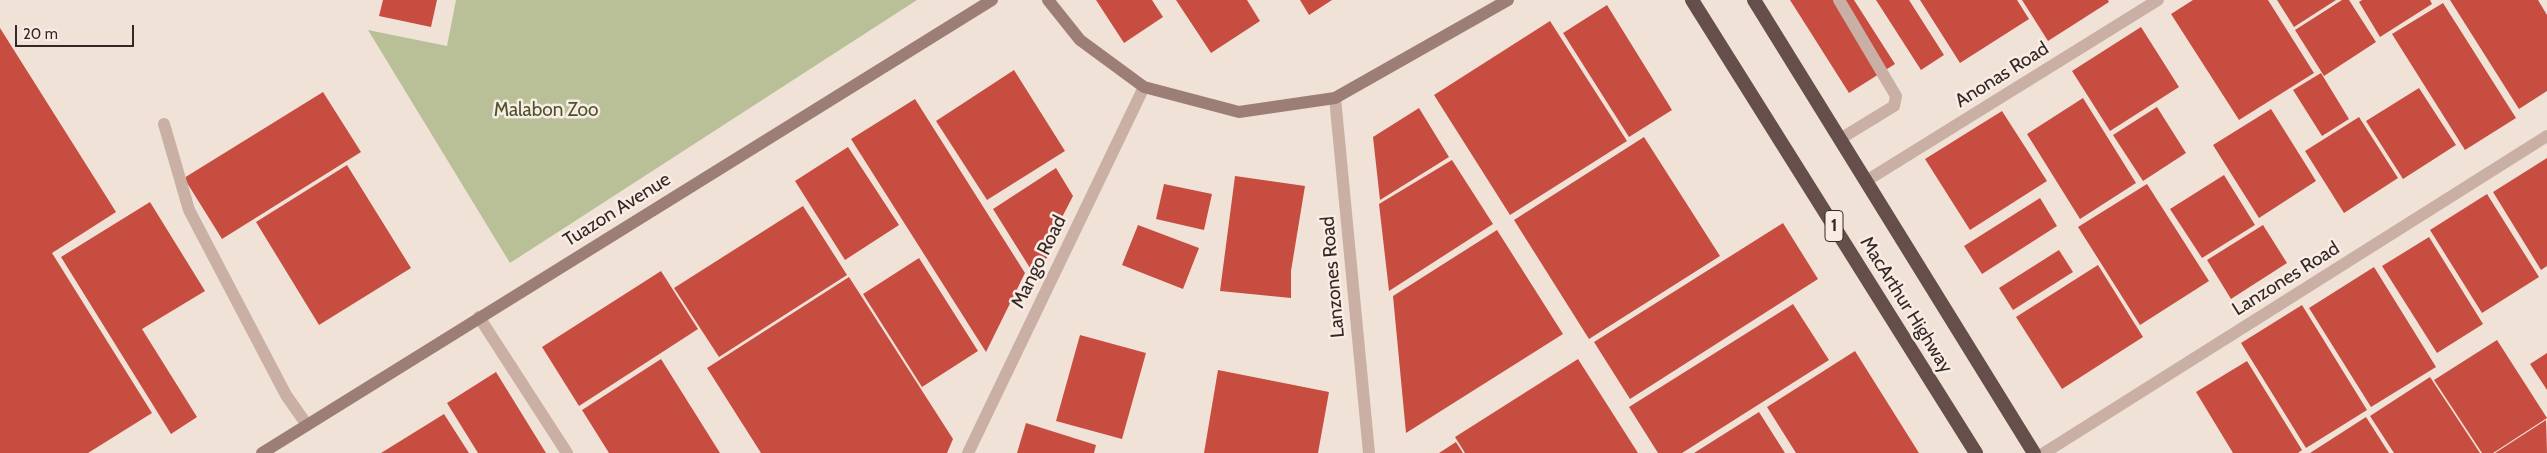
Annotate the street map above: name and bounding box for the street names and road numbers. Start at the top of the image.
street label: Anonas Road [1951,37,2053,113]
street label: Tuazon Avenue [559,168,675,252]
road number: 1 [1825,210,1843,242]
street label: Mango Road [1007,212,1071,312]
street label: Lanzones Road [1316,215,1350,339]
street label: MacArthur Highway [1855,233,1957,377]
street label: Lanzones Road [2228,237,2344,321]

